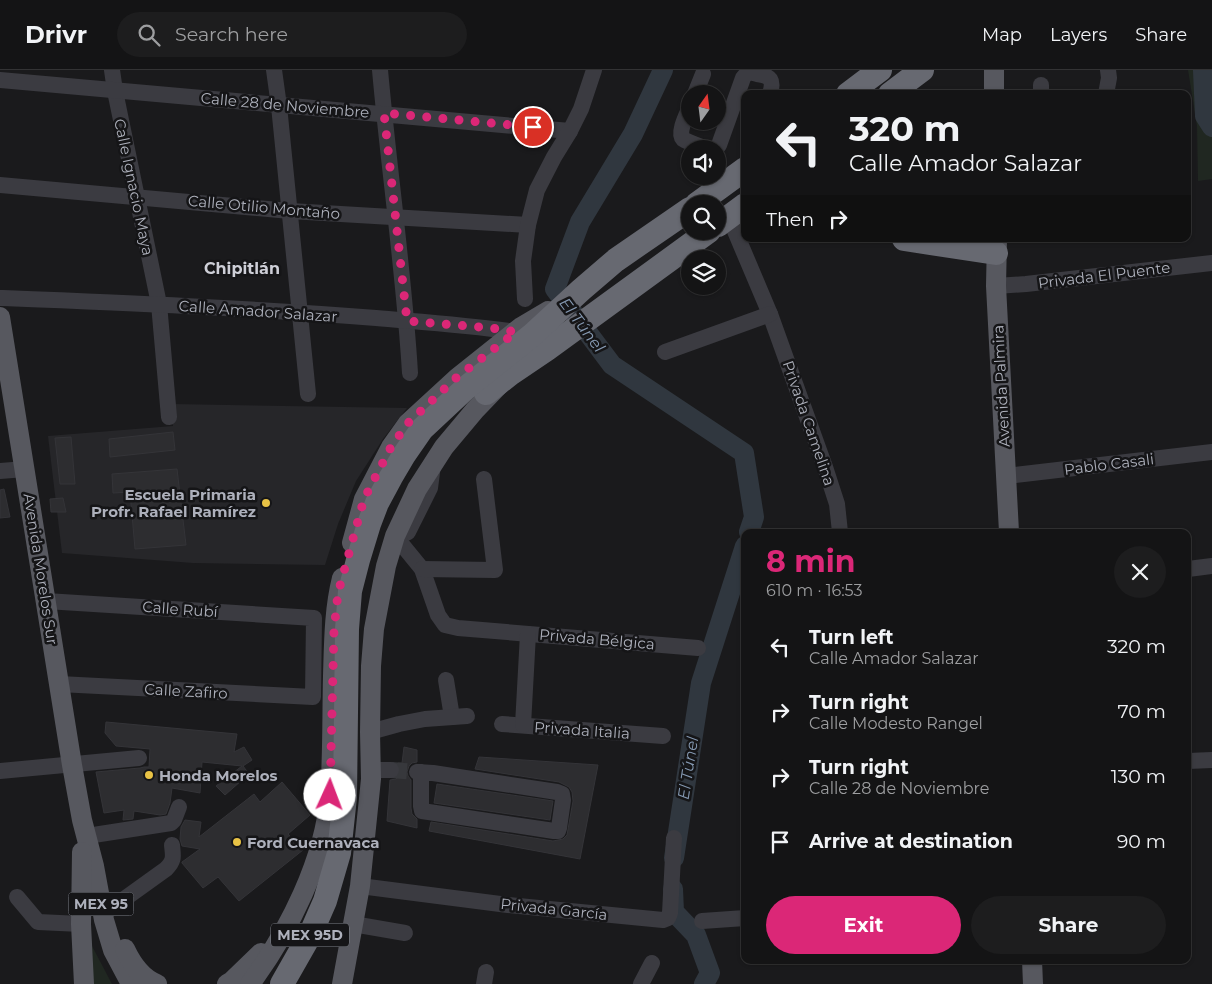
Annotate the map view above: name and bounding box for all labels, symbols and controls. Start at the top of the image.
search box [117,12,467,57]
text: Drivr [25,20,87,49]
icon: search [135,21,163,49]
text: Search here [175,23,288,46]
text: Map [982,24,1022,46]
text: Layers [1050,24,1107,46]
text: Share [1135,24,1187,46]
north arrow [681,85,726,130]
map controls [681,85,726,295]
street label: Calle 28 de Noviembre [200,88,370,122]
pin [512,106,554,148]
text: 320 m [849,107,961,150]
icon: left [766,110,831,175]
icon: arrive [519,113,547,141]
street label: Calle Ignacio Maya [110,117,158,257]
button: sound [681,140,726,185]
text: Calle Amador Salazar [849,150,1082,177]
street label: Calle Otilio Montaño [187,191,341,223]
button: search [681,195,726,240]
icon: right [824,205,852,233]
text: Then [766,208,814,231]
button: layers [681,250,726,295]
street label: Privada El Puente [1037,257,1171,293]
district label: Chipitlán [204,259,280,278]
water label: El Túnel [555,294,609,357]
street label: Calle Amador Salazar [178,296,338,326]
street label: Avenida Palmira [988,325,1014,447]
street label: Privada Camelina [779,358,839,488]
street label: Pablo Casali [1063,449,1155,479]
place label: Escuela Primaria Profr. Rafael Ramírez [91,485,256,521]
street label: Avenida Morelos Sur [20,492,62,646]
marker: Escuela Primaria Profr. Rafael Ramírez [260,497,272,509]
text: 8 min [766,543,856,580]
button: close [1114,546,1166,598]
text: 610 m · 16:53 [766,581,863,600]
street label: Calle Rubí [142,597,219,621]
street label: Privada Bélgica [538,624,656,654]
text: Turn left [809,626,894,649]
icon: left [766,633,794,661]
text: 320 m [1107,635,1166,658]
text: Calle Amador Salazar [809,649,979,668]
street label: Calle Zafiro [144,679,228,703]
text: Turn right [809,691,909,714]
icon: right [766,698,794,726]
text: 70 m [1117,700,1166,723]
text: Calle Modesto Rangel [809,714,983,733]
street label: Privada Italia [533,717,631,743]
water label: El Túnel [674,734,702,801]
text: Turn right [809,756,909,779]
icon: right [766,763,794,791]
text: 130 m [1111,765,1166,788]
place label: Honda Morelos [159,766,278,785]
position arrow [303,768,355,820]
marker: Honda Morelos [143,769,155,781]
text: Calle 28 de Noviembre [809,779,989,798]
icon: arrive [766,828,794,856]
text: Arrive at destination [809,830,1013,853]
text: 90 m [1117,830,1166,853]
place label: Ford Cuernavaca [247,833,380,852]
marker: Ford Cuernavaca [231,836,243,848]
road number: MEX 95 [68,892,134,916]
street label: Privada García [500,894,608,924]
button: Exit [766,896,961,954]
button: Share [971,896,1166,954]
road number: MEX 95D [271,924,349,946]

